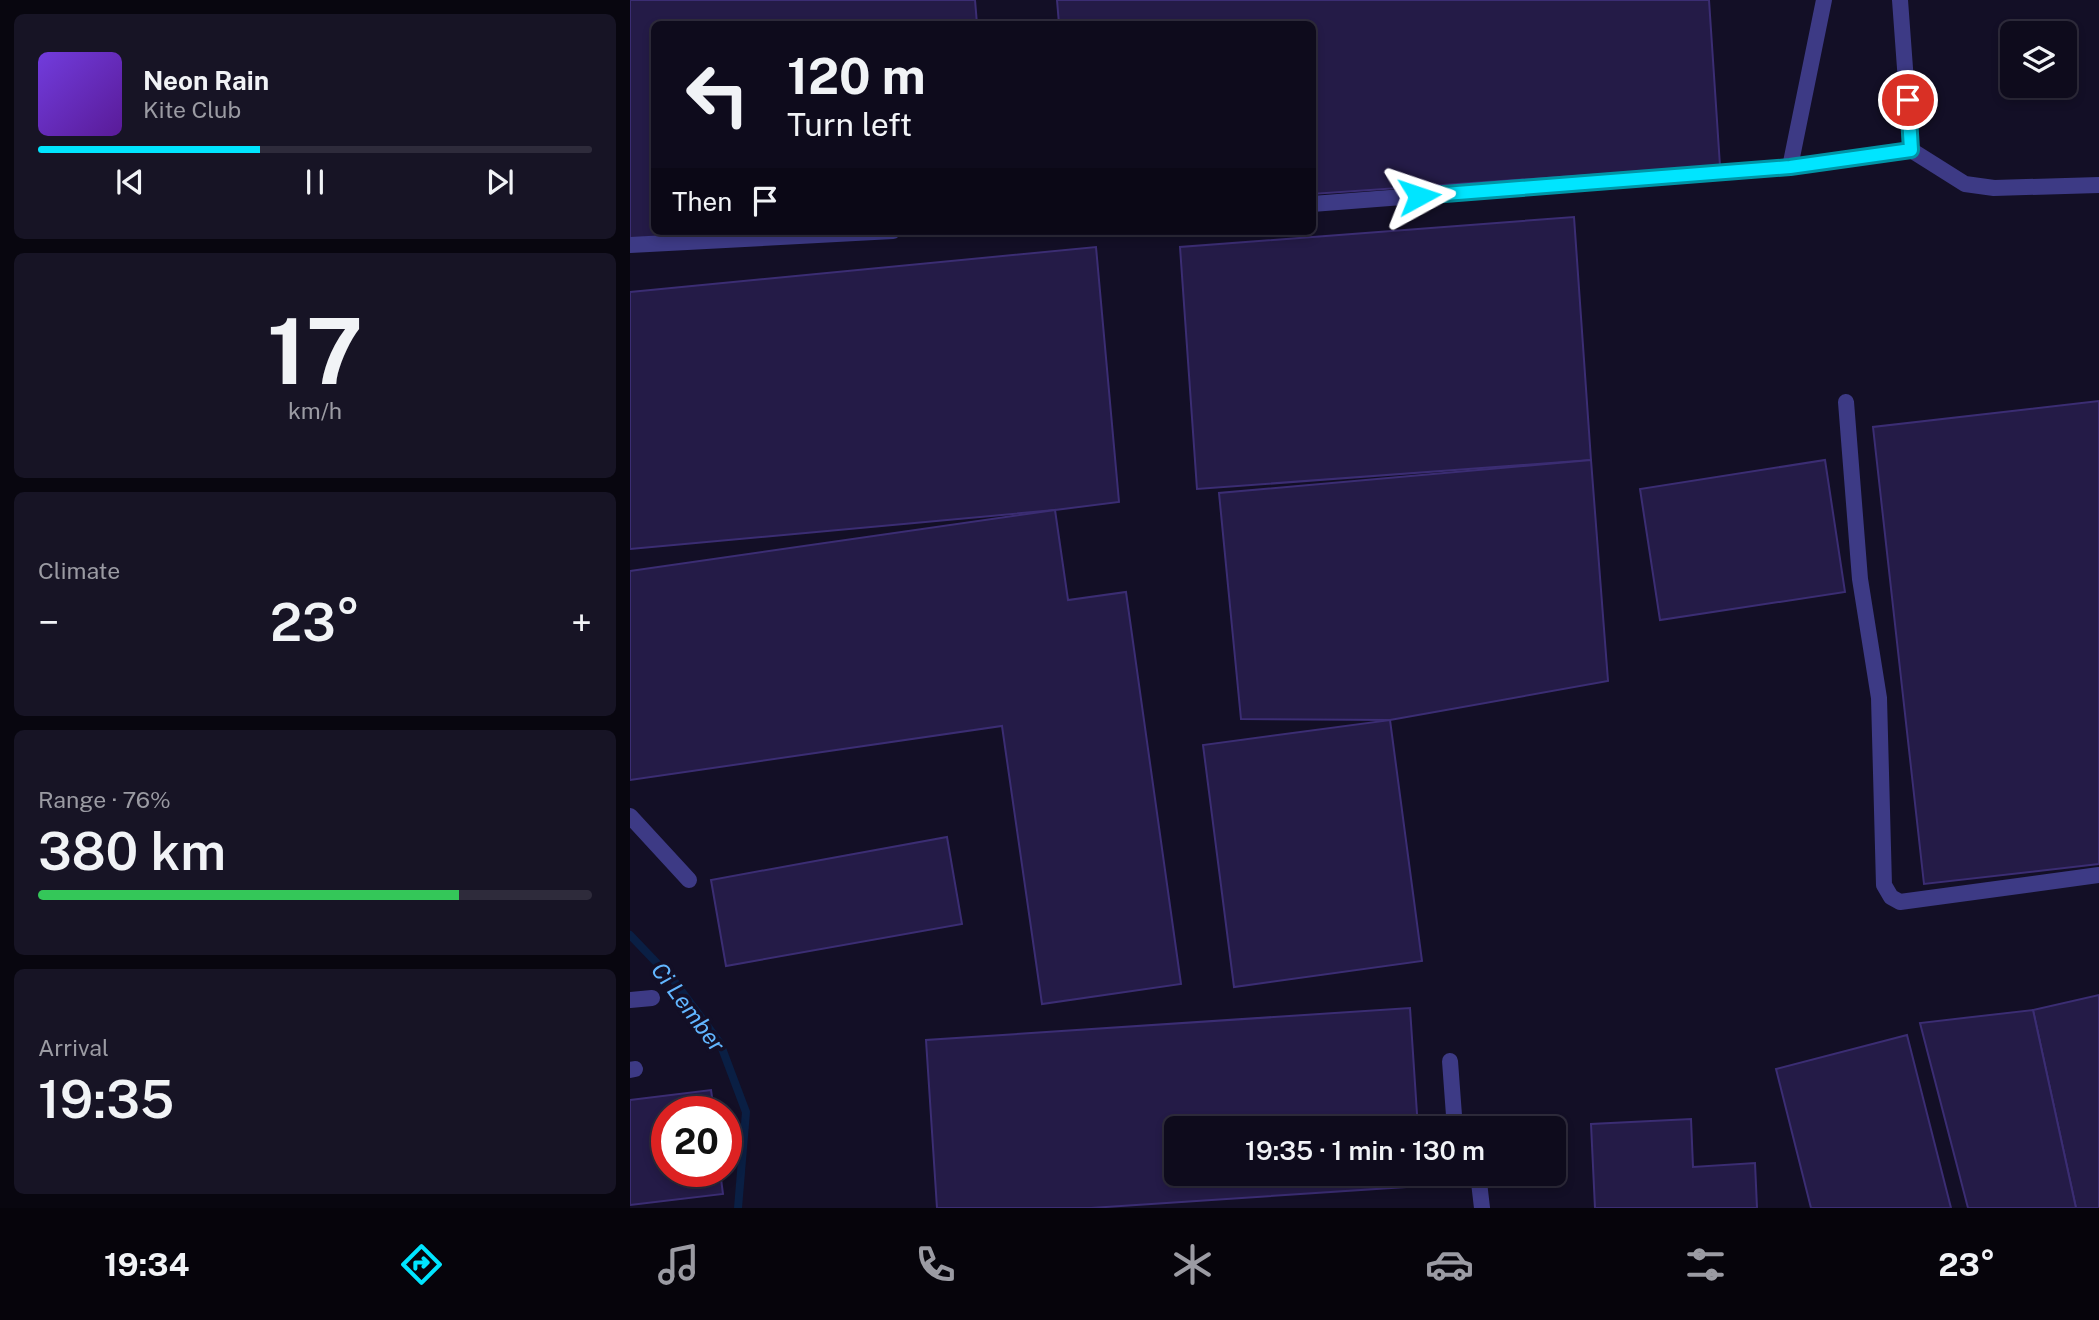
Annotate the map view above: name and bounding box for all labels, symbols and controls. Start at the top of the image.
map controls [2000,21,2077,98]
button: layers [2000,21,2077,98]
text: 120 m [787,47,926,105]
icon: left [672,49,763,140]
text: Neon Rain [143,65,269,96]
pin [1878,70,1938,130]
icon: arrive [1889,81,1927,119]
text: Kite Club [143,96,241,123]
text: Turn left [787,106,912,143]
position arrow [1382,159,1456,233]
icon: previous [111,163,149,201]
icon: pause [296,163,334,201]
icon: next [481,163,519,201]
icon: arrive [746,182,784,220]
text: Then [672,186,732,217]
text: 17 [267,298,363,404]
text: km/h [288,397,342,424]
text: Climate [38,557,120,584]
text: 23° [270,592,360,653]
text: − [38,600,59,645]
text: + [571,600,592,645]
text: Range · 76% [38,786,171,813]
text: 380 km [38,821,226,882]
water label: Ci Lember [646,957,731,1057]
text: Arrival [38,1034,109,1061]
text: 19:35 [38,1069,174,1130]
speed limit sign: 20 [651,1096,742,1187]
text: 19:35 · 1 min · 130 m [1245,1135,1485,1166]
icon: directions [397,1240,446,1289]
icon: music [654,1240,703,1289]
icon: phone [911,1240,960,1289]
icon: climate [1168,1240,1217,1289]
icon: car [1425,1240,1474,1289]
icon: filters [1681,1240,1730,1289]
text: 19:34 [104,1246,189,1283]
text: 23° [1938,1246,1995,1283]

